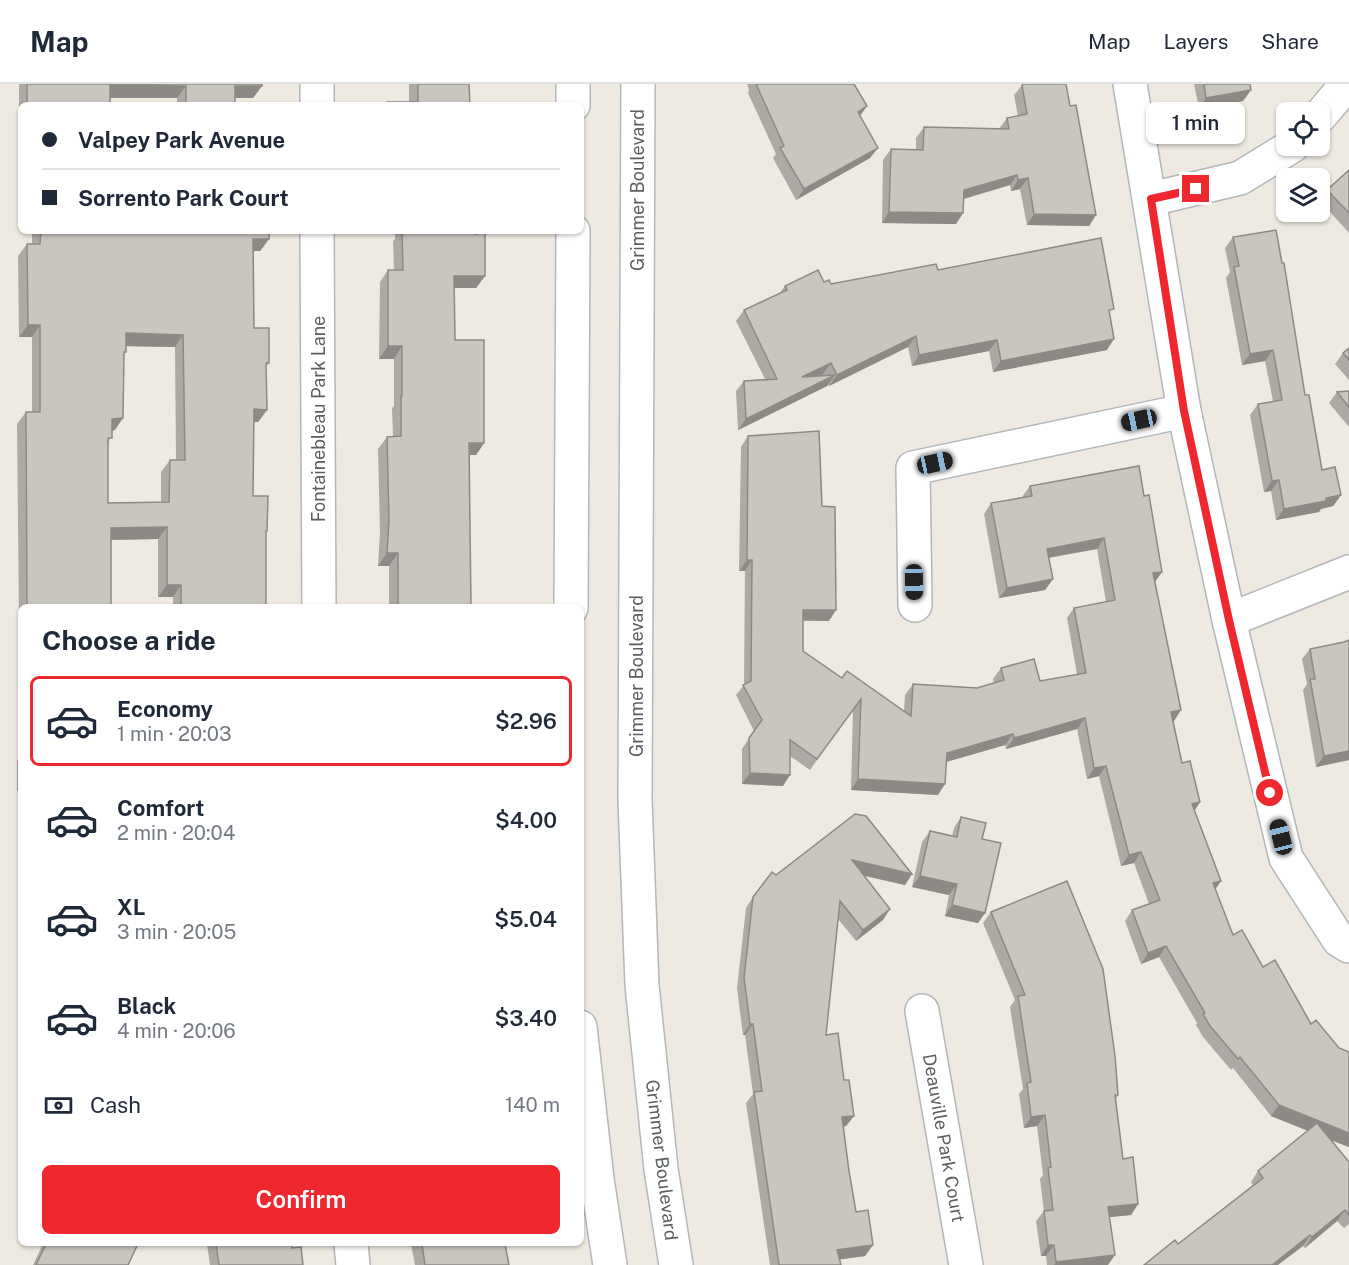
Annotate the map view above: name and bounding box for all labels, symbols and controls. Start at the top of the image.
text: Map [30,25,89,58]
text: Map [1088,29,1131,54]
text: Layers [1164,29,1228,54]
text: Share [1261,29,1319,54]
callout: 1 min [1146,102,1246,144]
map controls [1276,102,1330,222]
button: locate [1276,102,1330,156]
street label: Grimmer Boulevard [627,109,648,271]
text: 1 min [1172,111,1219,135]
text: Valpey Park Avenue [78,127,285,153]
button: layers [1276,168,1330,222]
route end [1182,175,1209,202]
text: Sorrento Park Court [78,185,289,211]
street label: Fontainebleau Park Lane [308,316,329,522]
car [1120,407,1158,433]
car [916,450,954,476]
car [905,564,923,600]
street label: Grimmer Boulevard [626,595,647,757]
text: Choose a ride [42,624,216,656]
icon: car [45,694,99,748]
text: Economy [117,696,213,722]
text: $2.96 [495,708,557,734]
text: 1 min · 20:03 [117,722,231,746]
route start [1256,779,1283,806]
icon: car [45,793,99,847]
text: Comfort [117,795,204,821]
text: $4.00 [495,807,557,833]
car [1268,817,1294,857]
text: 2 min · 20:04 [117,821,235,845]
icon: car [45,892,99,946]
text: XL [117,894,145,920]
text: $5.04 [494,906,557,932]
text: 3 min · 20:05 [117,920,236,944]
icon: car [45,991,99,1045]
text: Black [117,993,176,1019]
text: $3.40 [495,1005,557,1031]
text: 4 min · 20:06 [117,1019,236,1043]
street label: Deauville Park Court [919,1052,969,1224]
street label: Grimmer Boulevard [642,1078,682,1242]
icon: cash [42,1089,75,1122]
text: Cash [90,1092,141,1118]
text: 140 m [505,1093,560,1117]
button: Confirm [42,1165,560,1234]

